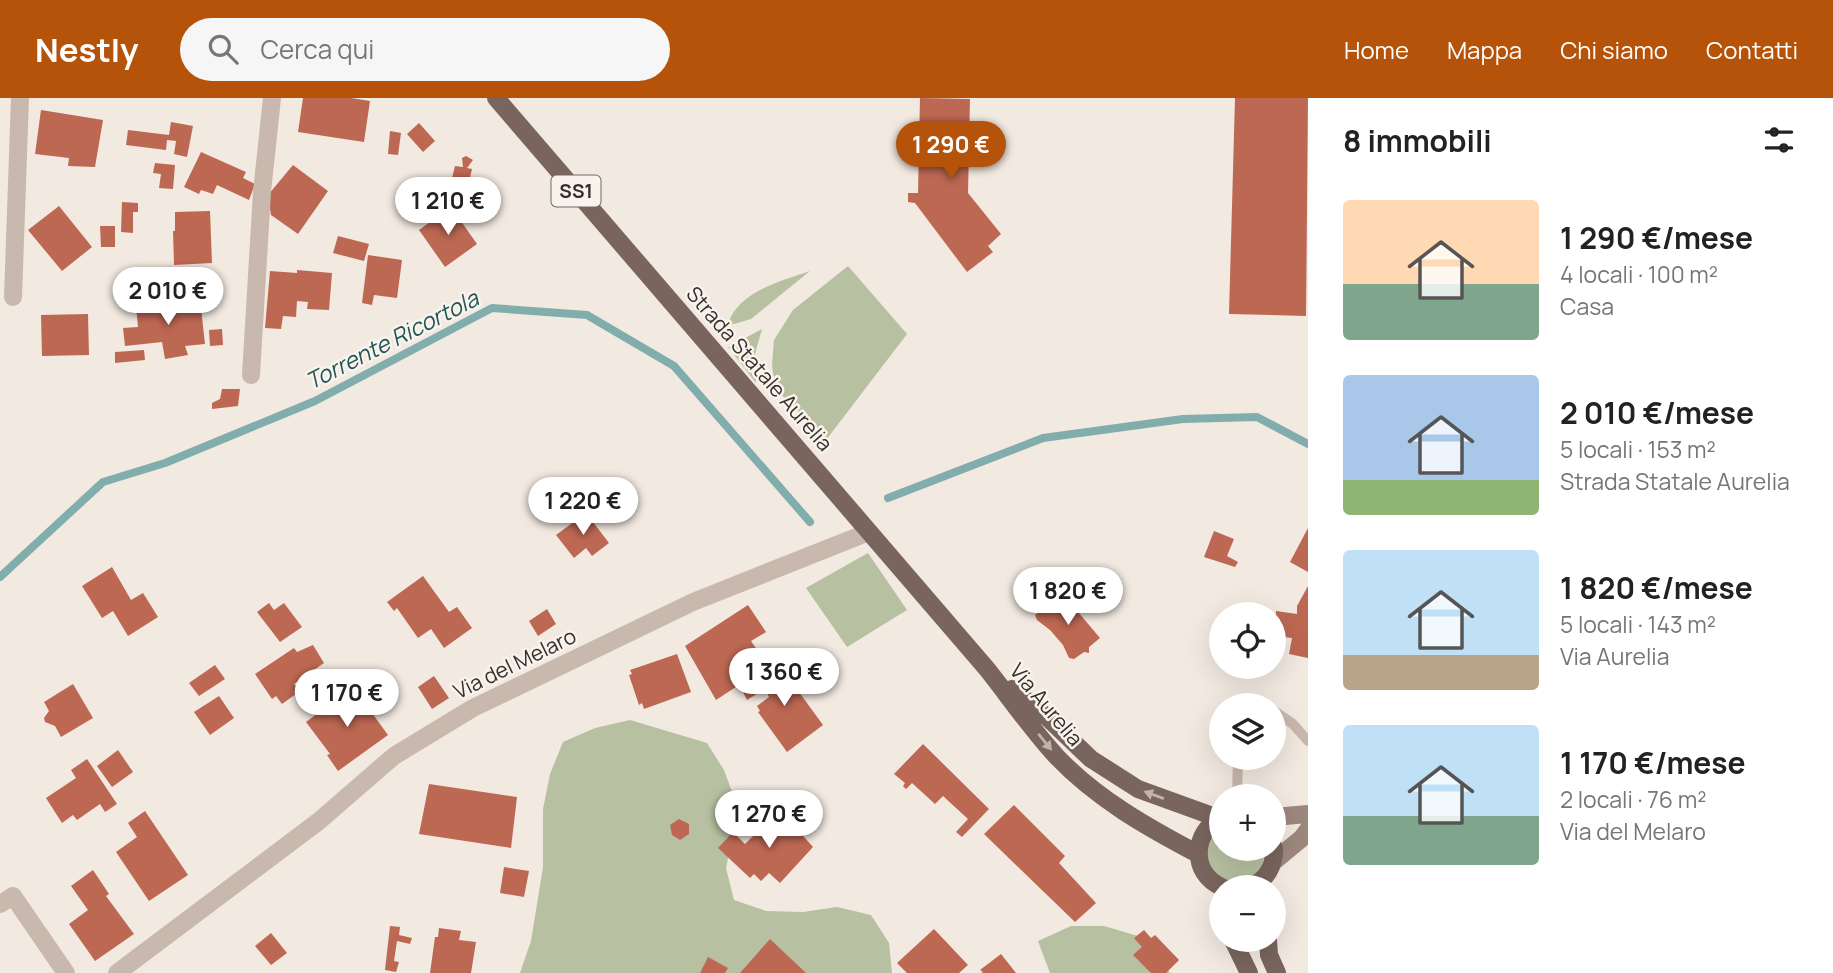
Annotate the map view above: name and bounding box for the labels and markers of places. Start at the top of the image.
pin: 1 290 € [886,122,1016,181]
pin: 1 210 € [383,178,513,237]
pin: 2 010 € [103,268,233,327]
pin: 1 220 € [518,478,648,537]
pin: 1 820 € [1003,568,1133,627]
pin: 1 360 € [719,648,849,708]
pin: 1 170 € [282,670,412,729]
pin: 1 270 € [704,790,834,850]

